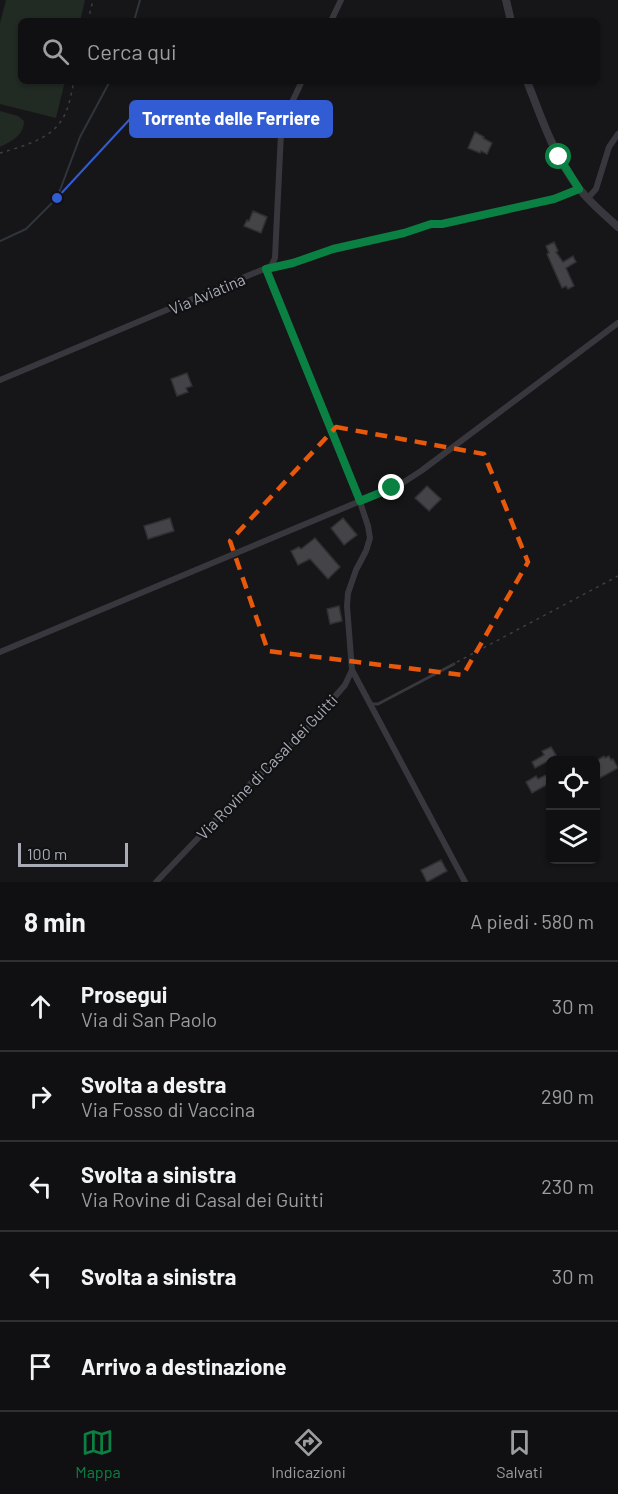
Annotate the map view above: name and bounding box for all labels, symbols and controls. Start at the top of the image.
search box [18,18,600,84]
icon: search [39,35,72,68]
text: Cerca qui [87,38,177,64]
callout: Torrente delle Ferriere [130,101,332,137]
text: Torrente delle Ferriere [142,107,320,129]
route start [545,143,571,169]
street label: Via Aviatina [166,269,248,318]
route end [378,474,404,500]
street label: Via Rovine di Casal dei Guitti [192,690,341,843]
map controls [546,756,600,864]
button: locate [546,756,600,810]
button: layers [546,810,600,864]
scale bar [18,840,128,868]
text: 100 m [27,844,67,863]
text: 8 min [24,906,86,937]
text: A piedi · 580 m [470,909,594,933]
text: Prosegui [81,981,167,1007]
icon: ahead [24,990,57,1023]
text: 30 m [552,994,594,1018]
text: Via di San Paolo [81,1007,217,1031]
text: Svolta a destra [81,1071,226,1097]
icon: right [24,1080,57,1113]
text: 290 m [541,1084,594,1108]
text: Via Fosso di Vaccina [81,1097,255,1121]
text: Svolta a sinistra [81,1161,236,1187]
icon: left [24,1170,57,1203]
text: 230 m [541,1174,594,1198]
text: Via Rovine di Casal dei Guitti [81,1187,324,1211]
icon: left [24,1260,57,1293]
text: Svolta a sinistra [81,1263,236,1289]
text: 30 m [552,1264,594,1288]
icon: arrive [24,1350,57,1383]
text: Arrivo a destinazione [81,1353,287,1379]
tab: Mappa [75,1426,121,1481]
tab: Indicazioni [271,1426,346,1481]
tab: Salvati [496,1426,543,1481]

